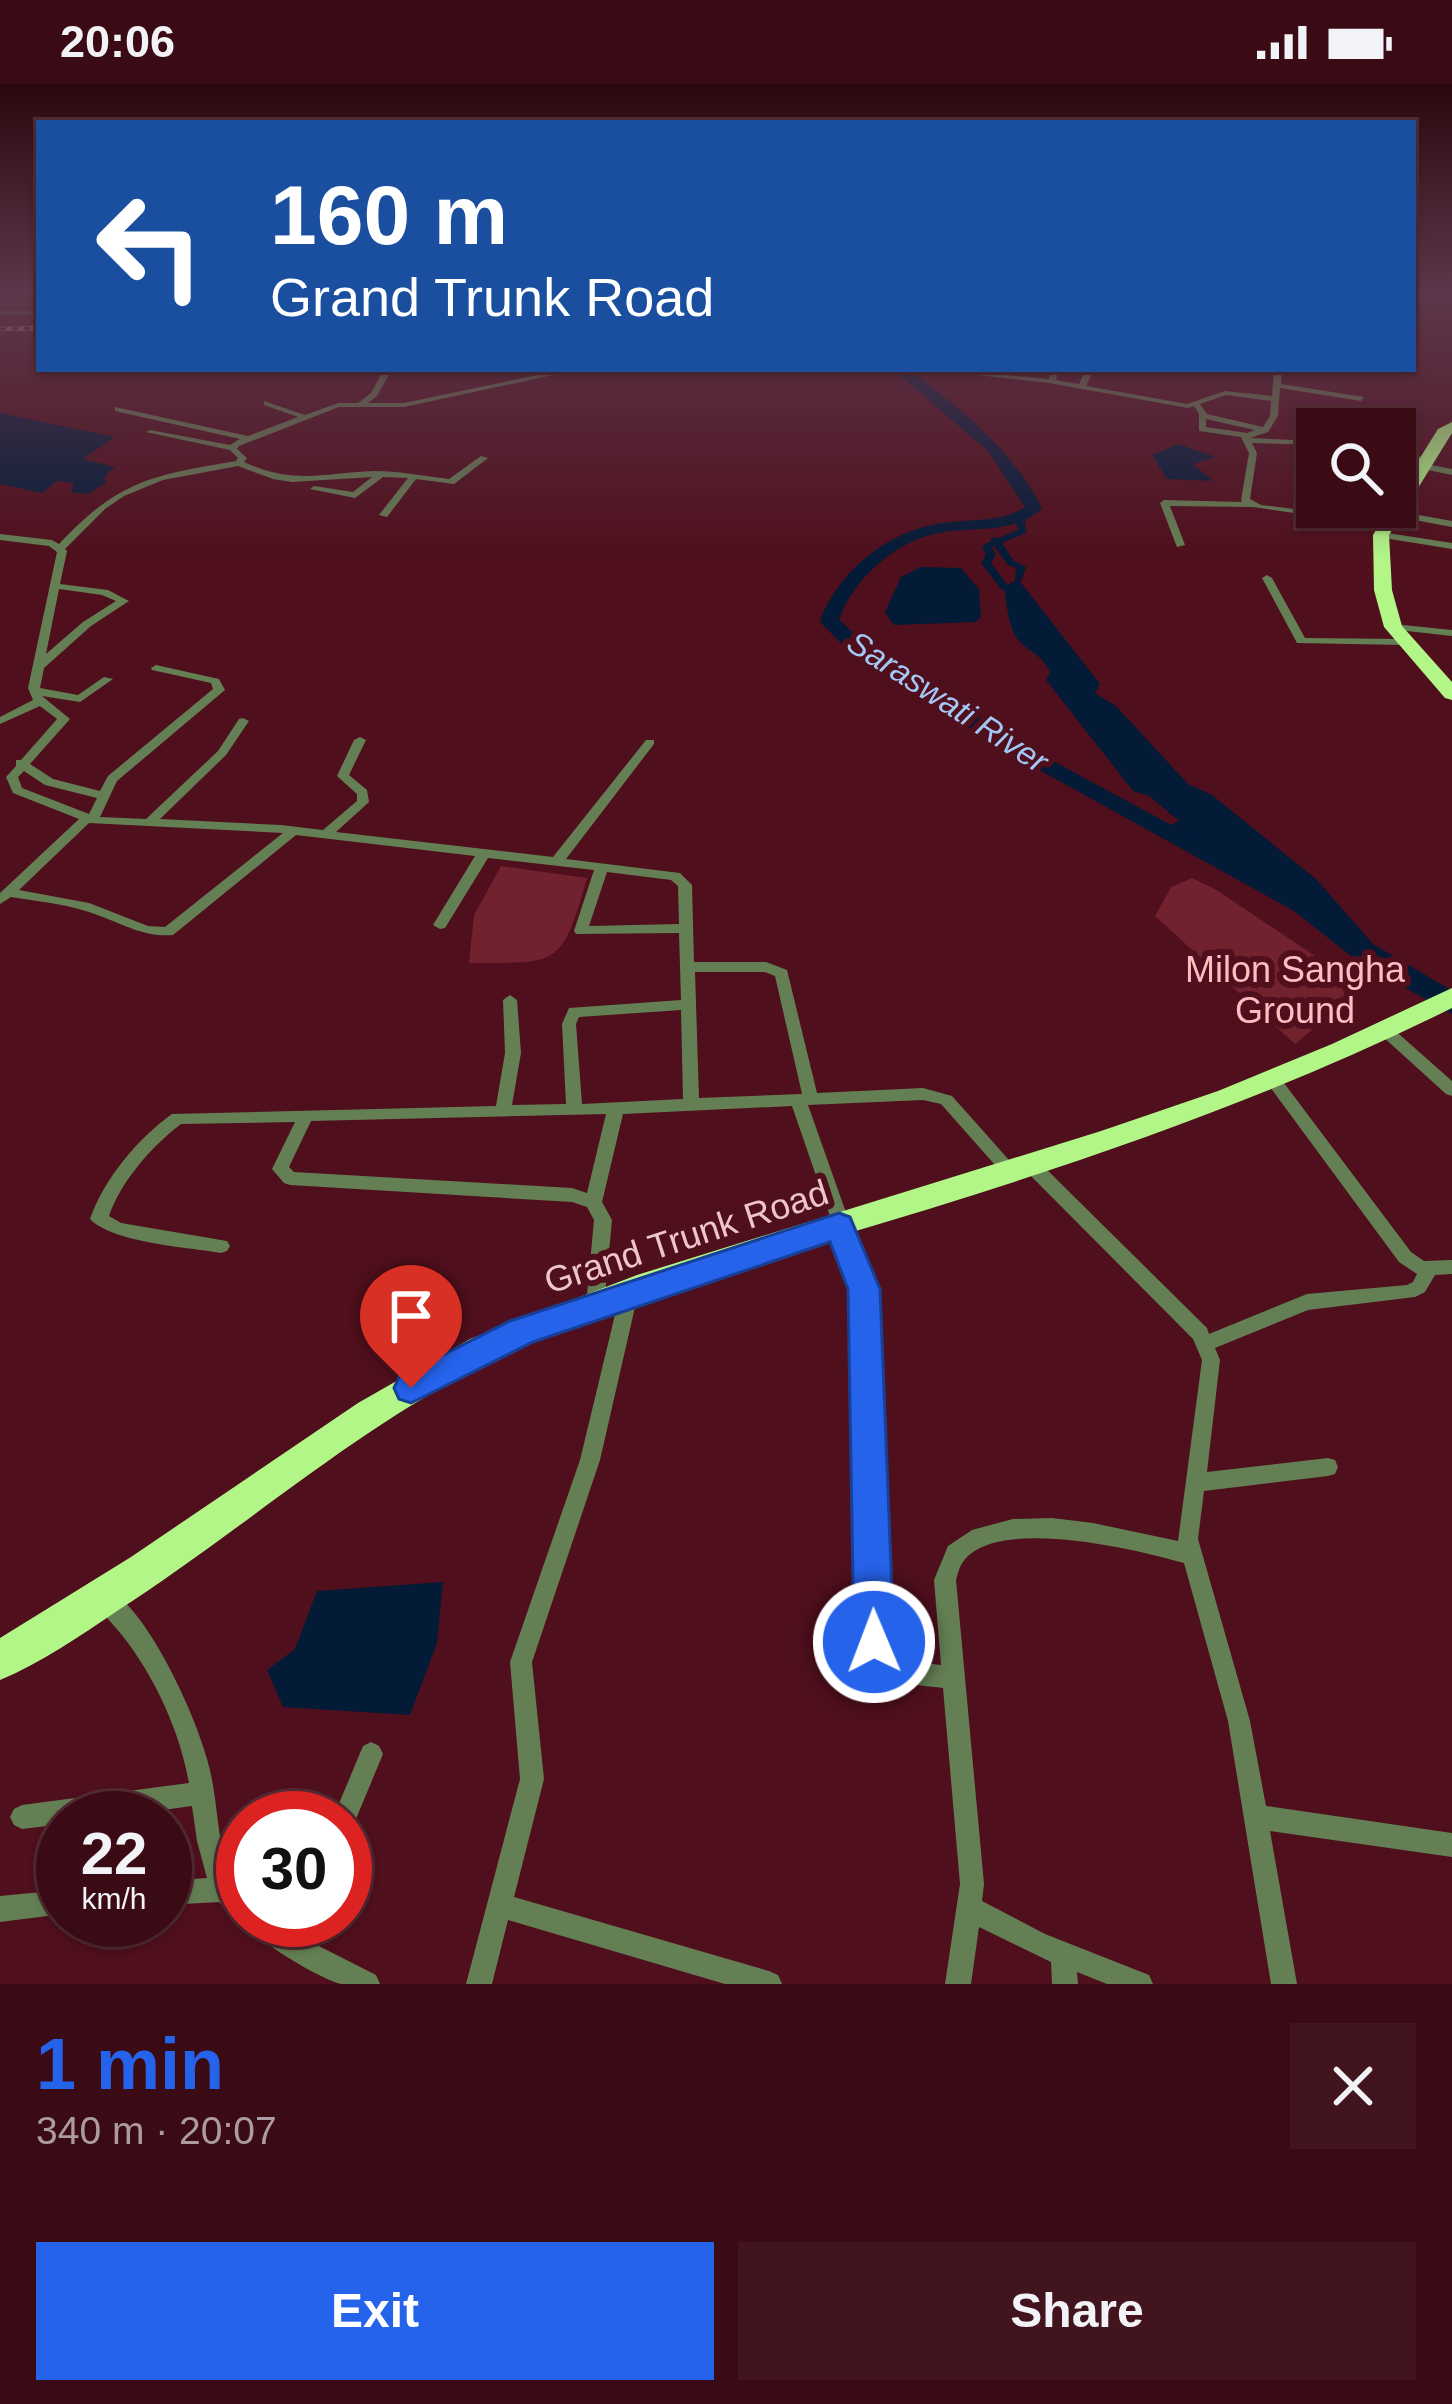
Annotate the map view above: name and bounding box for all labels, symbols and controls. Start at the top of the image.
text: 20:06 [60,16,175,67]
icon: left [72,168,228,324]
text: 160 m [270,168,508,262]
text: Grand Trunk Road [270,267,714,327]
map controls [1296,408,1416,528]
button: search [1296,408,1416,528]
water label: Saraswati River [841,623,1056,781]
park label: Milon Sangha Ground [1185,949,1406,1031]
street label: Grand Trunk Road [539,1171,833,1302]
pin [360,1265,462,1388]
icon: arrive [378,1283,444,1349]
position arrow [811,1579,937,1705]
speed limit sign: 30 [216,1791,372,1947]
text: 22 [81,1820,147,1887]
text: km/h [81,1882,147,1915]
button: close [1290,2023,1416,2149]
text: 1 min [36,2024,224,2104]
text: 340 m · 20:07 [36,2109,277,2152]
button: Exit [36,2242,714,2380]
button: Share [738,2242,1416,2380]

